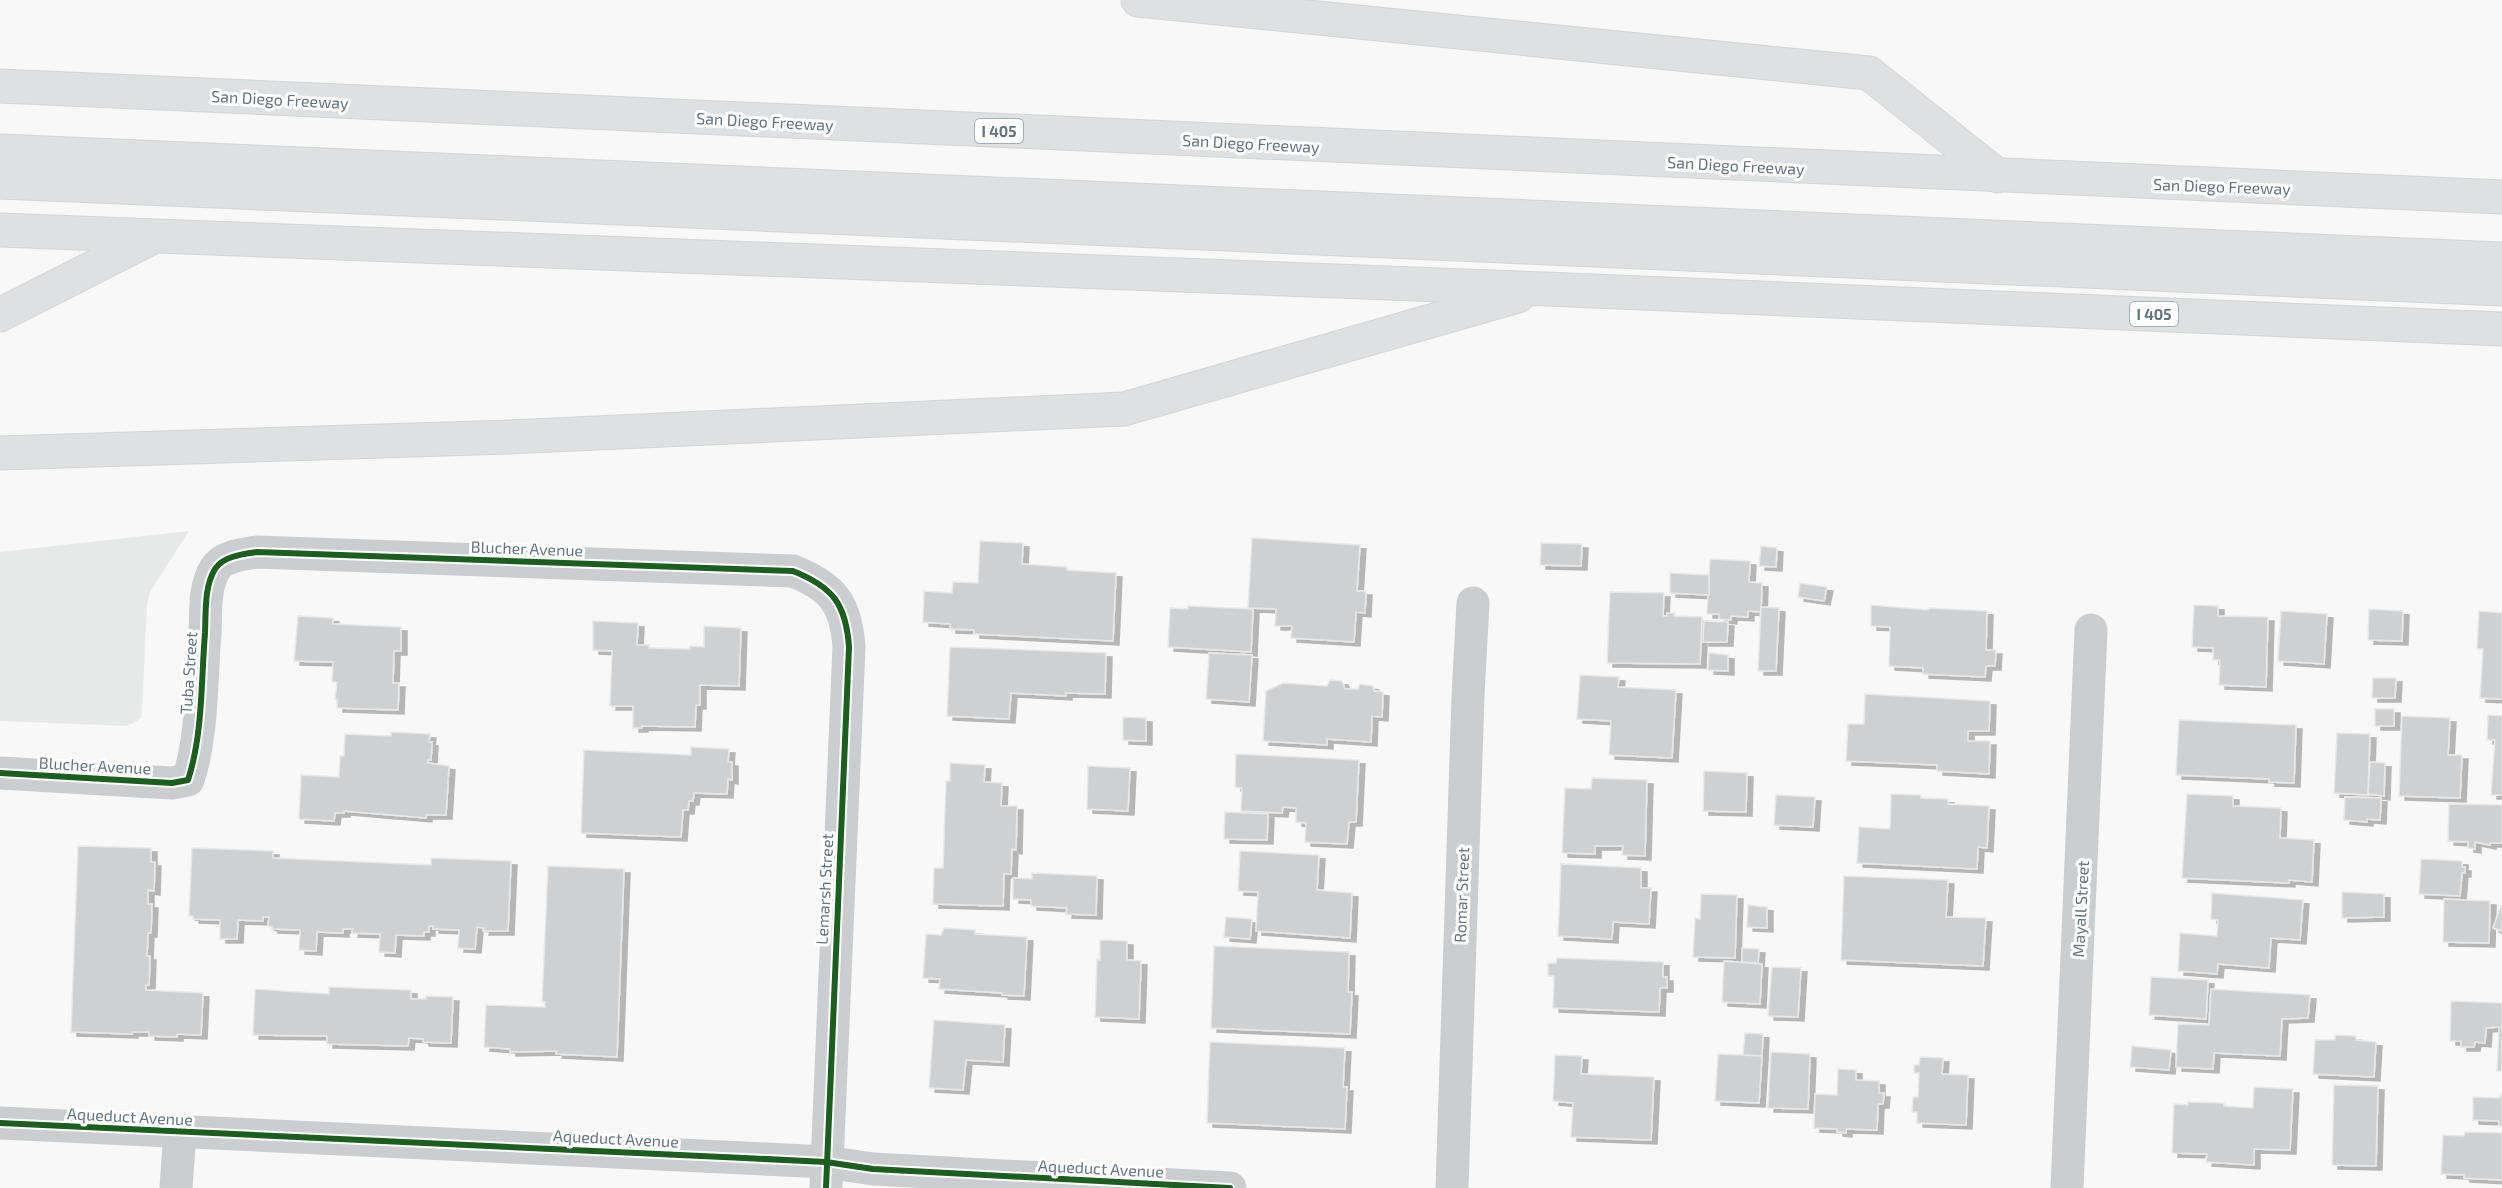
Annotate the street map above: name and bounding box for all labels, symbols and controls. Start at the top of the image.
street label: San Diego Freeway [211,86,350,112]
street label: San Diego Freeway [696,108,835,134]
road number: I 405 [975,119,1023,143]
street label: San Diego Freeway [1182,130,1321,156]
street label: San Diego Freeway [1667,152,1806,178]
street label: San Diego Freeway [2153,174,2292,198]
road number: I 405 [2130,302,2178,326]
street label: Blucher Avenue [471,537,583,559]
street label: Tuba Street [176,631,200,715]
street label: Blucher Avenue [38,753,152,777]
street label: Lemarsh Street [812,833,836,945]
street label: Romar Street [1450,847,1472,943]
street label: Mayall Street [2068,860,2092,958]
street label: Aqueduct Avenue [67,1103,193,1129]
street label: Aqueduct Avenue [553,1125,679,1151]
street label: Aqueduct Avenue [1038,1155,1164,1181]

